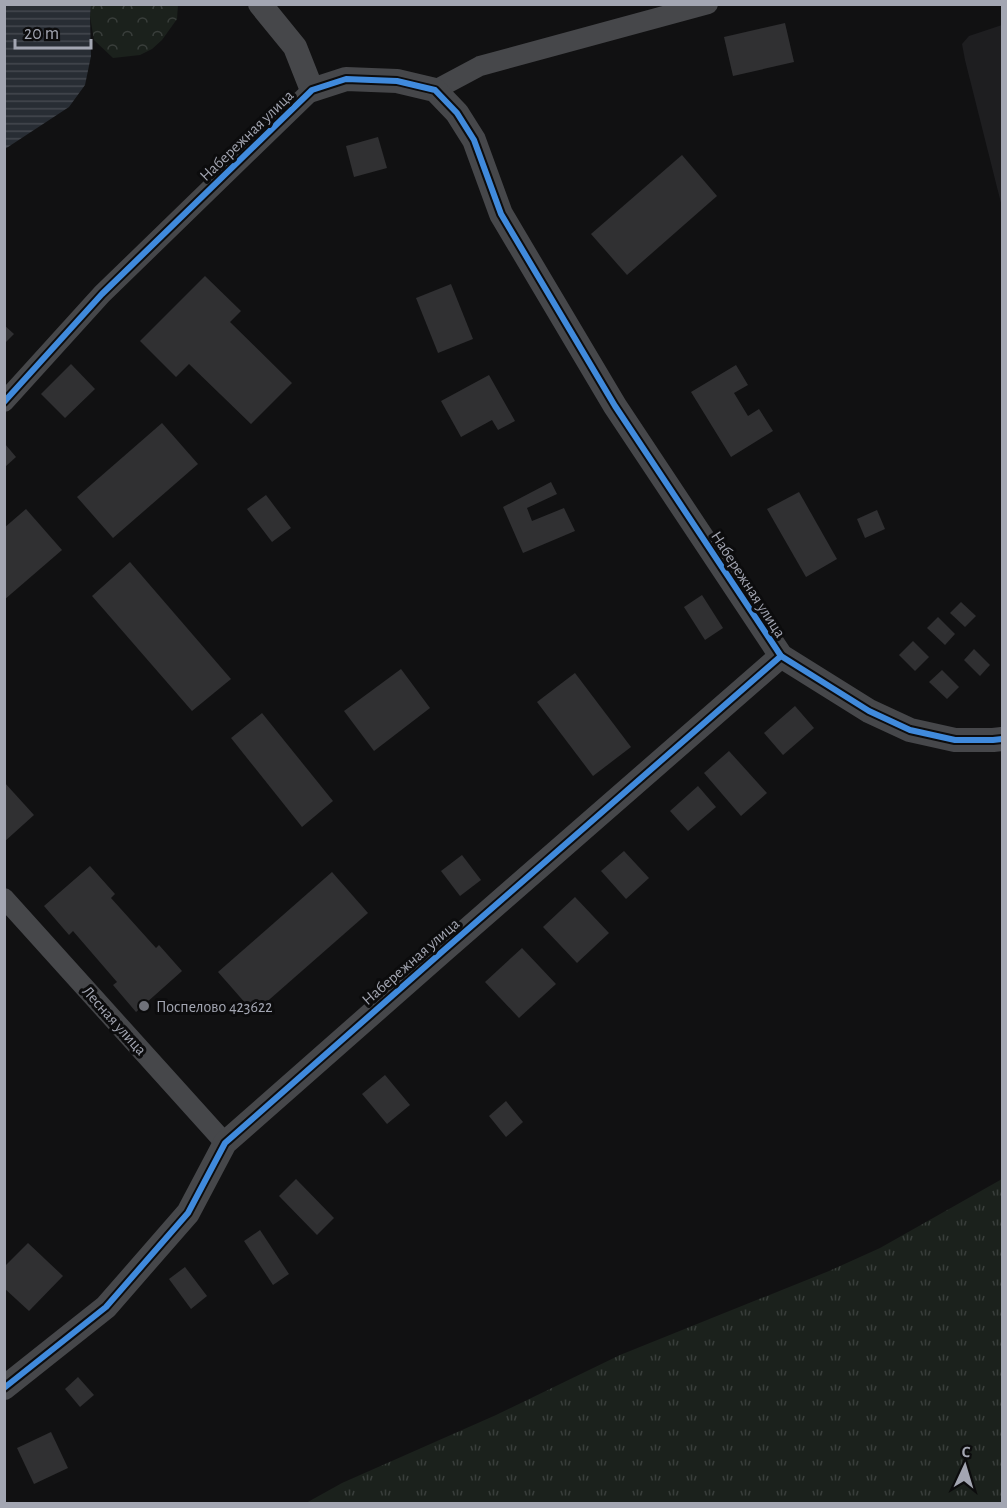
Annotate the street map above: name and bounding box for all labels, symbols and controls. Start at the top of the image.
scale bar [15,12,92,50]
text: 20 m [24,25,59,43]
street label: Набережная улица [197,87,297,185]
street label: Набережная улица [707,529,788,641]
street label: Набережная улица [359,915,463,1009]
street label: Лесная улица [79,983,149,1059]
marker: Поспелово 423622 [137,999,151,1013]
place label: Поспелово 423622 [156,999,273,1015]
north arrow [935,1436,995,1496]
text: С [961,1444,971,1460]

